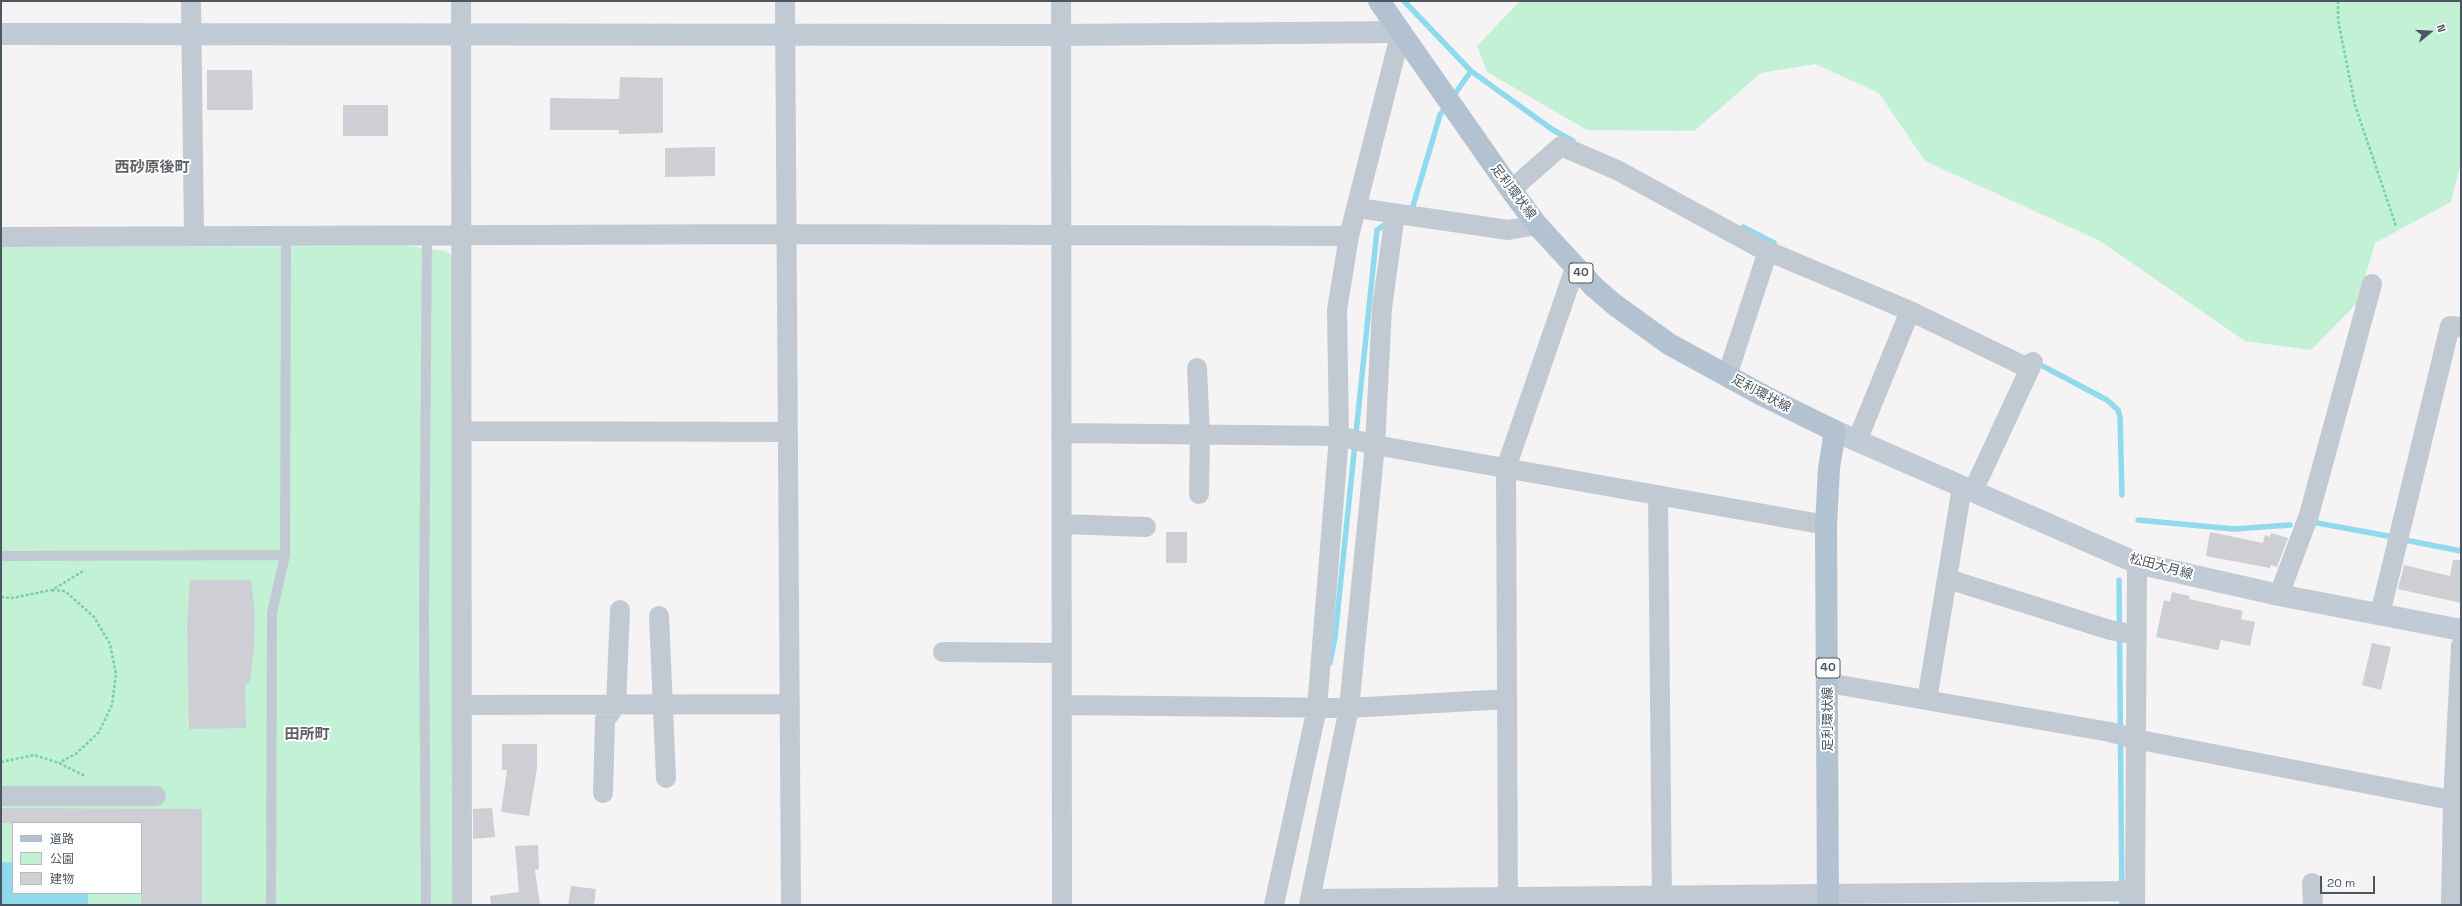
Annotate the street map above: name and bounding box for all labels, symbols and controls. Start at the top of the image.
north arrow [2410,12,2450,52]
text: N [2434,23,2449,34]
district label: 西砂原後町 [115,159,189,177]
street label: 足利環状線 [1487,161,1539,223]
road number: 40 [1569,263,1593,283]
street label: 足利環状線 [1729,372,1793,416]
street label: 松田大月線 [2128,551,2194,583]
road number: 40 [1816,658,1840,678]
street label: 足利環状線 [1820,687,1836,751]
district label: 田所町 [285,726,329,744]
legend [12,822,142,894]
text: 道路 [50,831,74,847]
text: 公園 [50,851,74,867]
scale bar [2322,868,2377,894]
text: 建物 [50,871,74,887]
text: 20 m [2327,875,2355,891]

